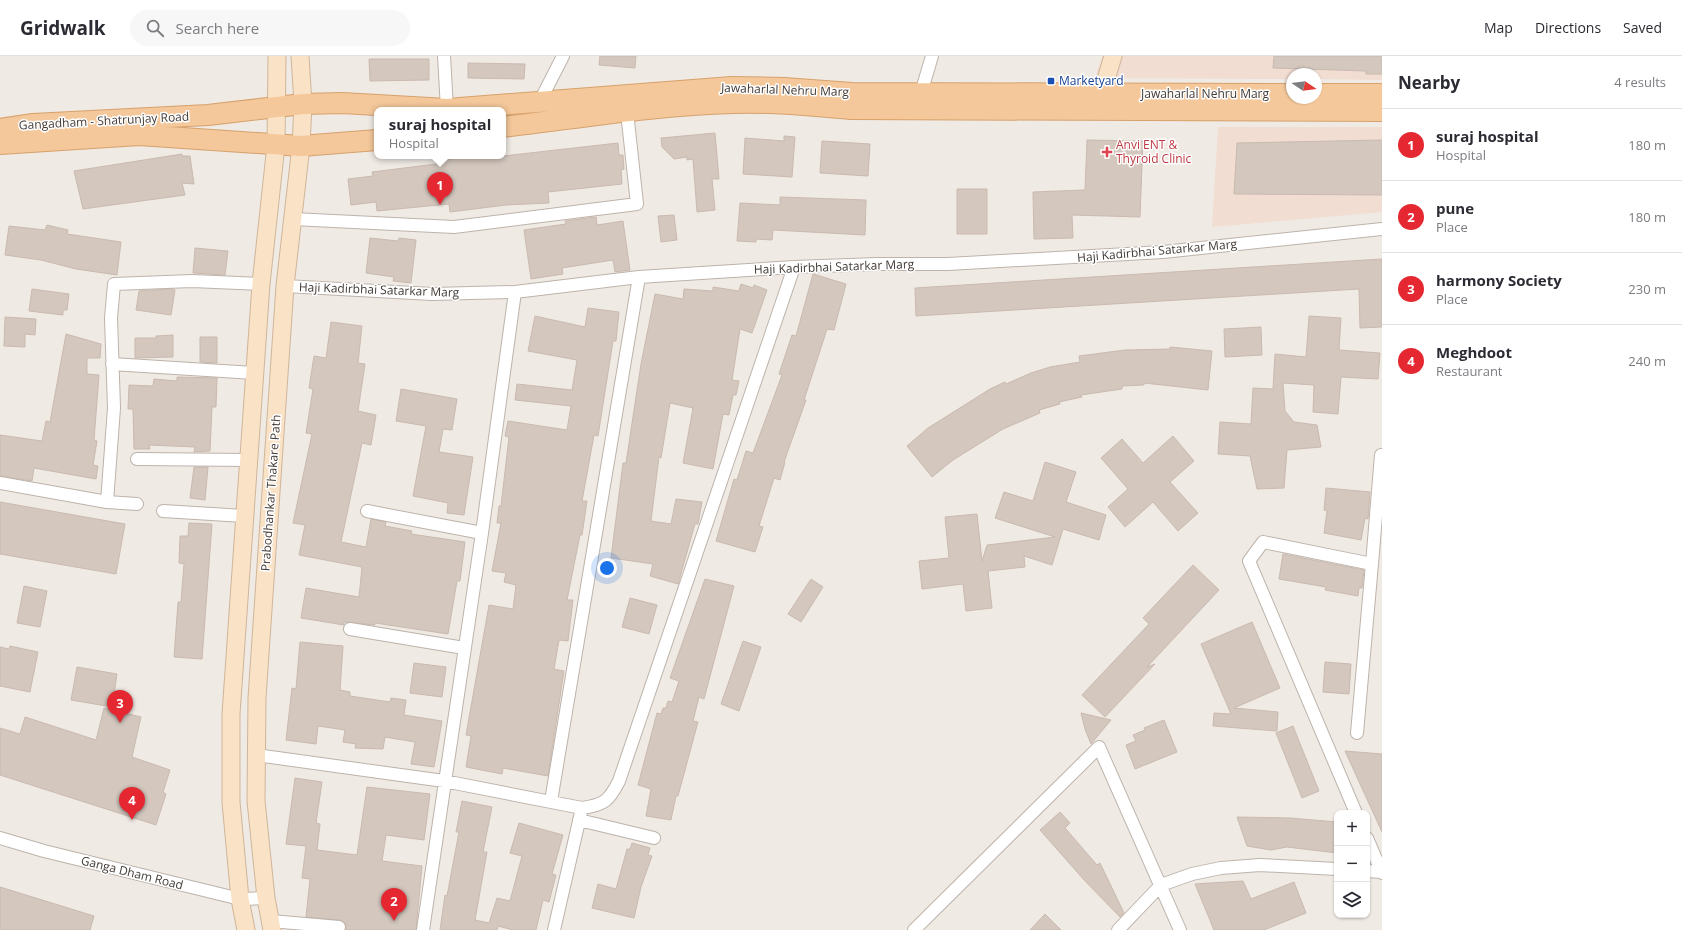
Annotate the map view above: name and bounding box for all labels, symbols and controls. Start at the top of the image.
search box [130,10,410,46]
text: Gridwalk [20,15,106,41]
icon: search [144,17,166,39]
text: Search here [176,18,259,38]
text: Map [1484,18,1513,37]
text: Directions [1535,18,1601,37]
text: Saved [1623,18,1662,37]
north arrow [1286,68,1322,104]
text: Nearby [1398,71,1460,94]
place label: Marketyard [1059,72,1124,89]
text: 4 results [1614,73,1666,91]
marker: Marketyard [1046,76,1056,86]
street label: Jawaharlal Nehru Marg [720,79,850,100]
street label: Jawaharlal Nehru Marg [1140,85,1269,102]
popup [374,107,506,159]
street label: Gangadham - Shatrunjay Road [18,108,190,133]
text: suraj hospital [389,114,491,134]
text: suraj hospital [1436,126,1538,146]
text: Hospital [389,134,439,152]
place label: Anvi ENT & Thyroid Clinic [1116,136,1192,167]
text: 1 [1407,136,1415,154]
text: 180 m [1628,136,1666,154]
marker: Anvi ENT & Thyroid Clinic [1101,146,1113,158]
text: Hospital [1436,146,1486,164]
pin: 1 [427,172,453,205]
text: pune [1436,198,1474,218]
text: 2 [1407,208,1415,226]
text: 180 m [1628,208,1666,226]
text: Place [1436,218,1468,236]
street label: Haji Kadirbhai Satarkar Marg [1076,235,1238,266]
street label: Haji Kadirbhai Satarkar Marg [753,255,915,278]
text: harmony Society [1436,270,1562,290]
street label: Haji Kadirbhai Satarkar Marg [299,278,460,301]
text: 3 [1407,280,1415,298]
text: 230 m [1628,280,1666,298]
text: Place [1436,290,1468,308]
text: Meghdoot [1436,342,1512,362]
text: 4 [1407,352,1415,370]
text: 240 m [1628,352,1666,370]
text: Restaurant [1436,362,1503,380]
street label: Prabodhankar Thakare Path [257,414,284,572]
your location [597,558,617,578]
pin: 3 [107,690,133,723]
pin: 4 [119,787,145,820]
map controls [1334,810,1370,918]
button: + [1334,810,1370,846]
button: − [1334,846,1370,882]
street label: Ganga Dham Road [79,852,185,893]
button: layers [1334,882,1370,918]
pin: 2 [381,888,407,921]

